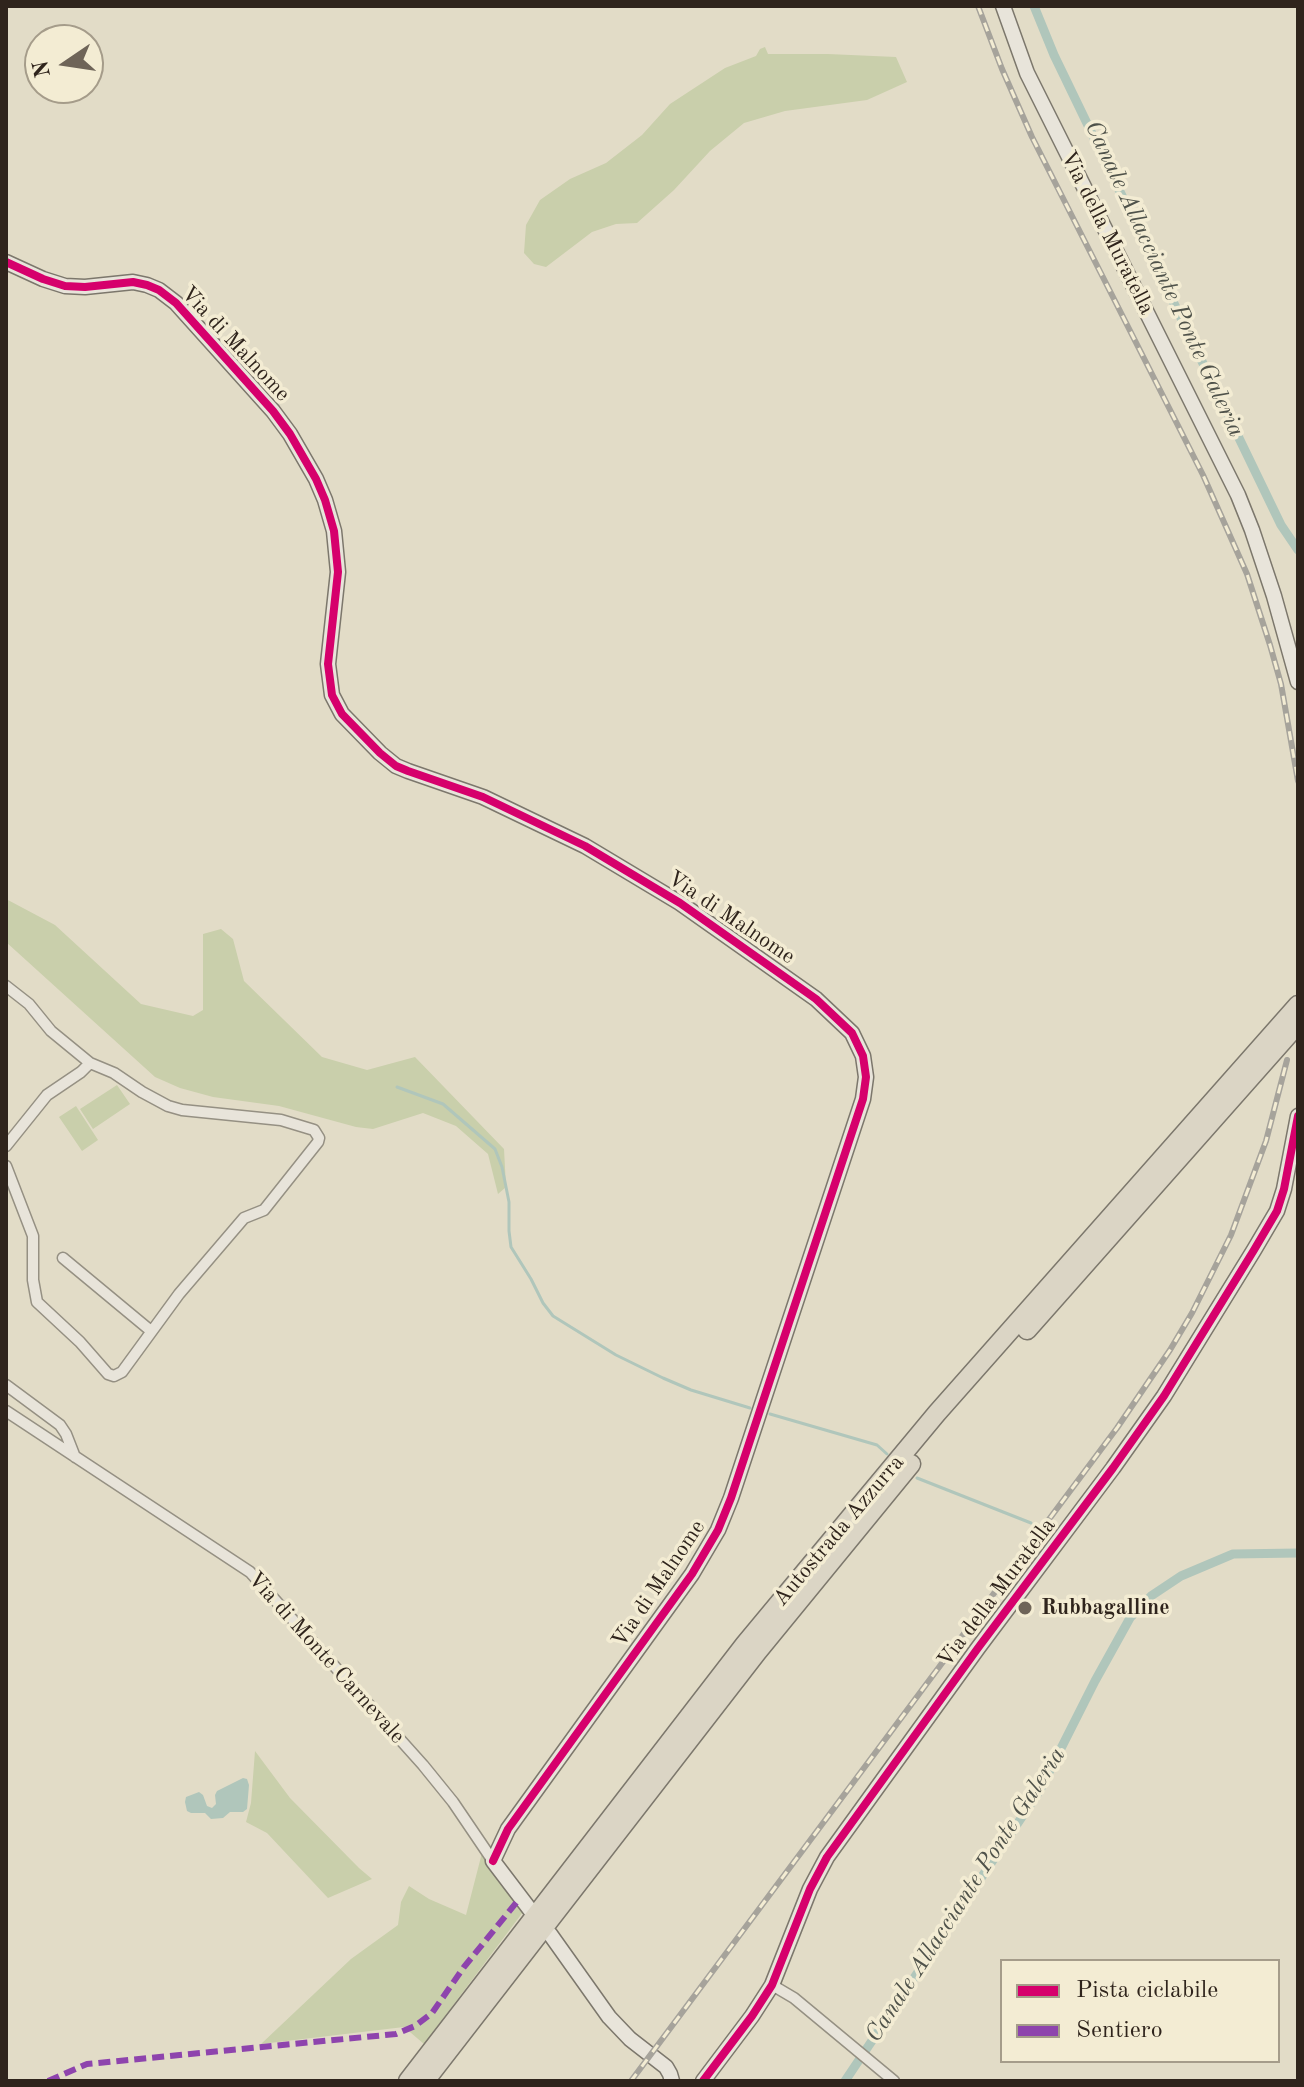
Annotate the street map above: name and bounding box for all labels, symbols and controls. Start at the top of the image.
north arrow [24,24,104,104]
text: N [30,58,55,80]
water label: Canale Allacciante Ponte Galeria [1078,116,1250,442]
street label: Via della Muratella [1054,147,1160,319]
street label: Via di Malnome [175,281,295,407]
street label: Via di Malnome [662,866,800,970]
street label: Autostrada Azzurra [768,1450,910,1612]
street label: Via della Muratella [932,1513,1062,1673]
street label: Via di Malnome [607,1515,711,1653]
street label: Via di Monte Carnevale [242,1567,410,1749]
place label: Rubbagalline [1041,1595,1170,1621]
marker: Rubbagalline [1016,1599,1034,1617]
water label: Canale Allacciante Ponte Galeria [860,1742,1072,2048]
legend [1000,1959,1280,2063]
text: Pista ciclabile [1076,1979,1218,2003]
text: Sentiero [1076,2019,1163,2043]

